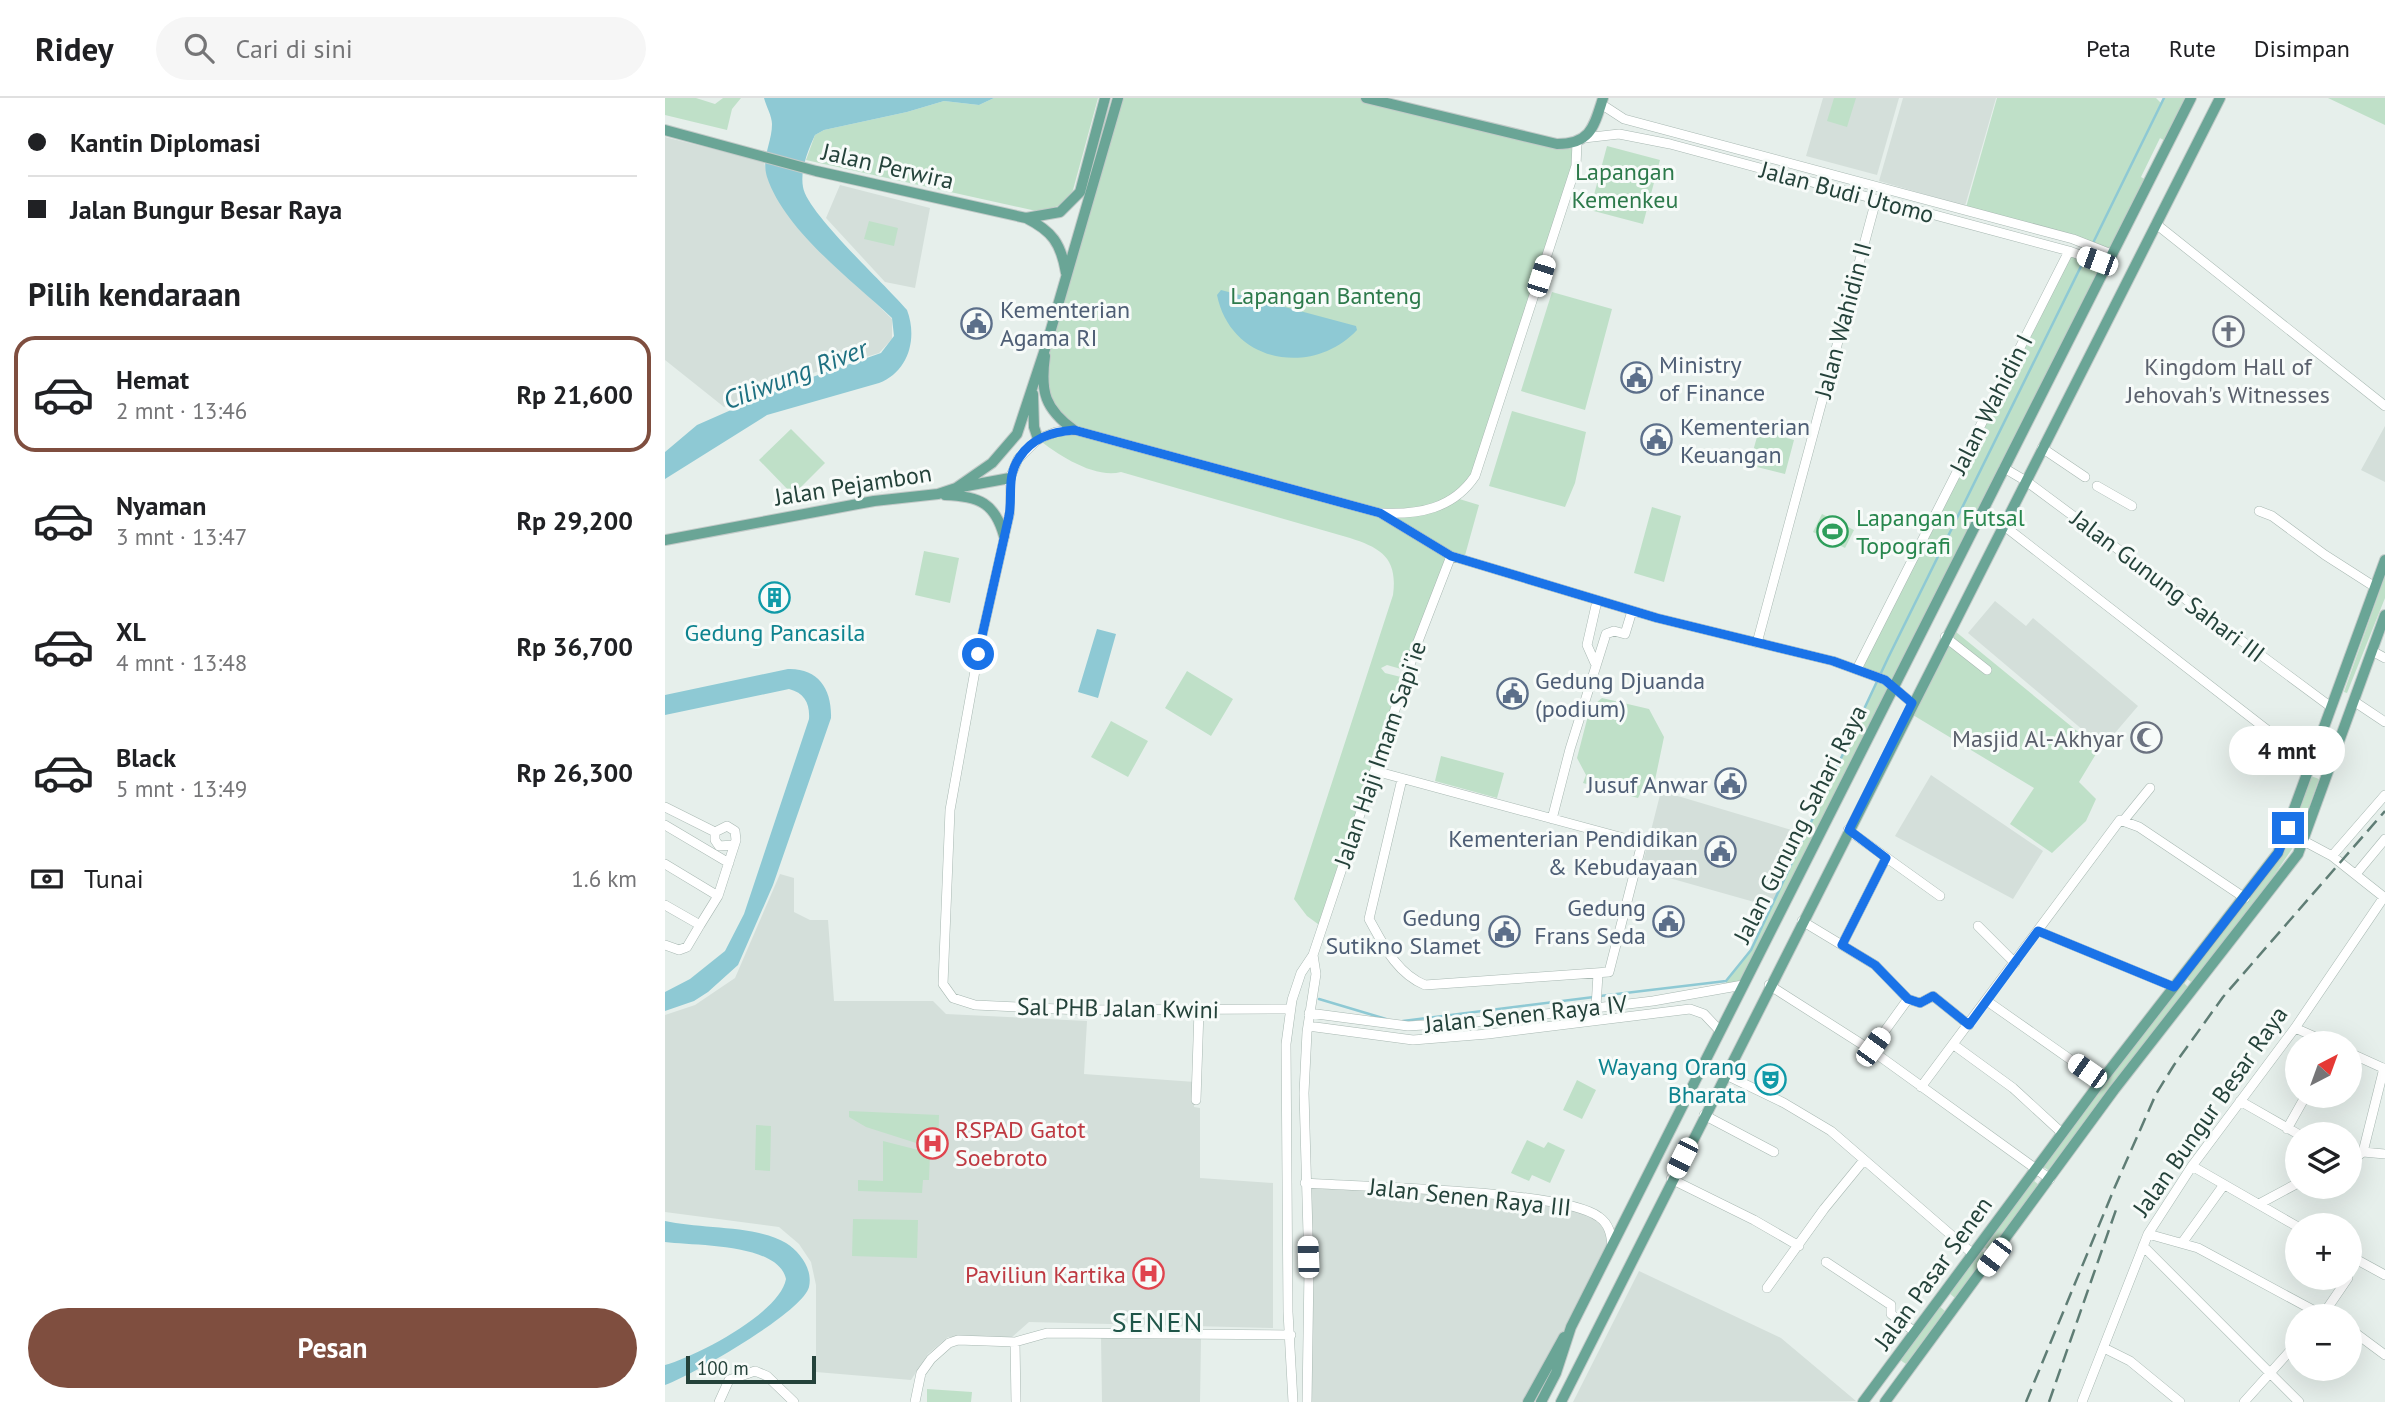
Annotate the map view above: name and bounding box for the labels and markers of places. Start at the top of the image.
place label: Kementerian Agama RI [1000,294,1130,353]
public building icon: Kementerian Agama RI [960,306,994,340]
church icon: Kingdom Hall of Jehovah's Witnesses [2211,315,2245,349]
place label: Ministry of Finance [1659,349,1765,408]
place label: Kingdom Hall of Jehovah's Witnesses [2125,351,2330,410]
public building icon: Ministry of Finance [1619,361,1653,395]
place label: Kementerian Keuangan [1680,411,1810,470]
public building icon: Kementerian Keuangan [1640,423,1674,457]
place label: Lapangan Futsal Topografi [1856,502,2025,561]
sports icon: Lapangan Futsal Topografi [1816,514,1850,548]
building icon: Gedung Pancasila [758,581,792,615]
place label: Gedung Pancasila [685,617,865,648]
place label: Gedung Djuanda (podium) [1535,665,1705,724]
public building icon: Gedung Djuanda (podium) [1495,677,1529,711]
mosque icon: Masjid Al-Akhyar [2130,721,2164,755]
place label: Masjid Al-Akhyar [1952,723,2124,754]
public building icon: Jusuf Anwar [1714,767,1748,801]
place label: Jusuf Anwar [1586,769,1708,800]
place label: Kementerian Pendidikan & Kebudayaan [1448,823,1698,882]
public building icon: Kementerian Pendidikan & Kebudayaan [1704,835,1738,869]
place label: Gedung Frans Seda [1534,892,1646,951]
place label: Gedung Sutikno Slamet [1325,902,1481,961]
public building icon: Gedung Frans Seda [1652,904,1686,938]
public building icon: Gedung Sutikno Slamet [1487,914,1521,948]
place label: Wayang Orang Bharata [1598,1051,1747,1110]
theatre icon: Wayang Orang Bharata [1753,1063,1787,1097]
place label: RSPAD Gatot Soebroto [955,1114,1086,1173]
hospital icon: RSPAD Gatot Soebroto [915,1126,949,1160]
hospital icon: Paviliun Kartika [1132,1257,1166,1291]
place label: Paviliun Kartika [965,1259,1126,1290]

